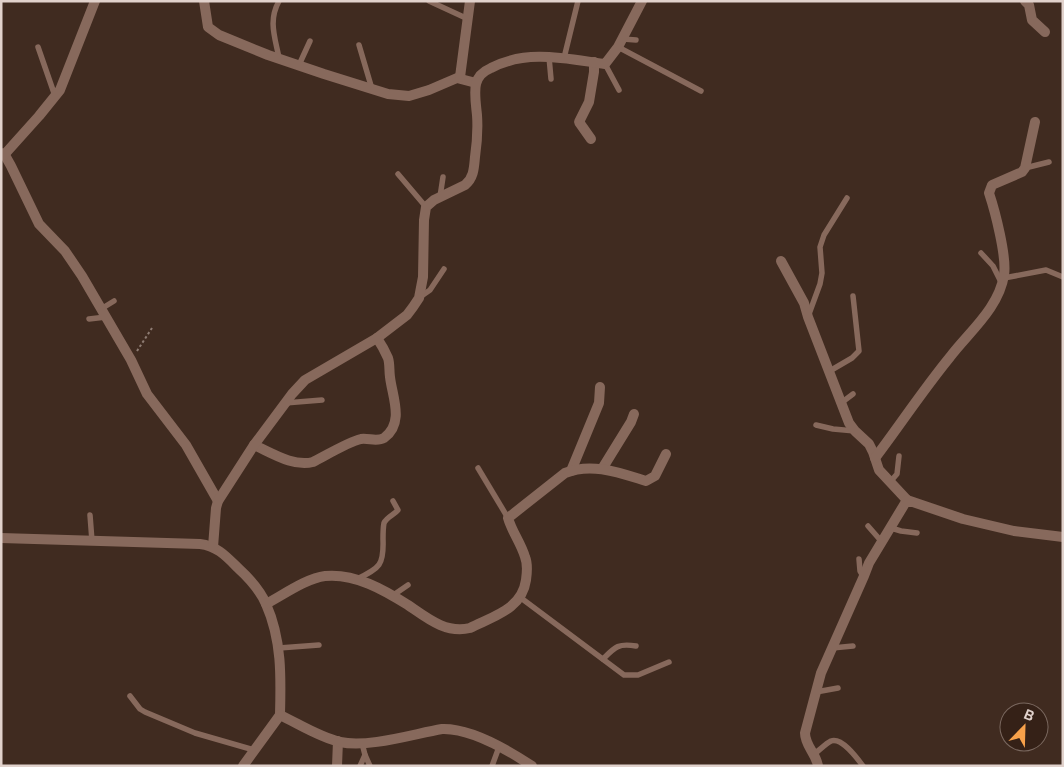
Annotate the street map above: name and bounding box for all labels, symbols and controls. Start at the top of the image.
north arrow [999,702,1049,752]
text: B [1022,706,1037,724]

